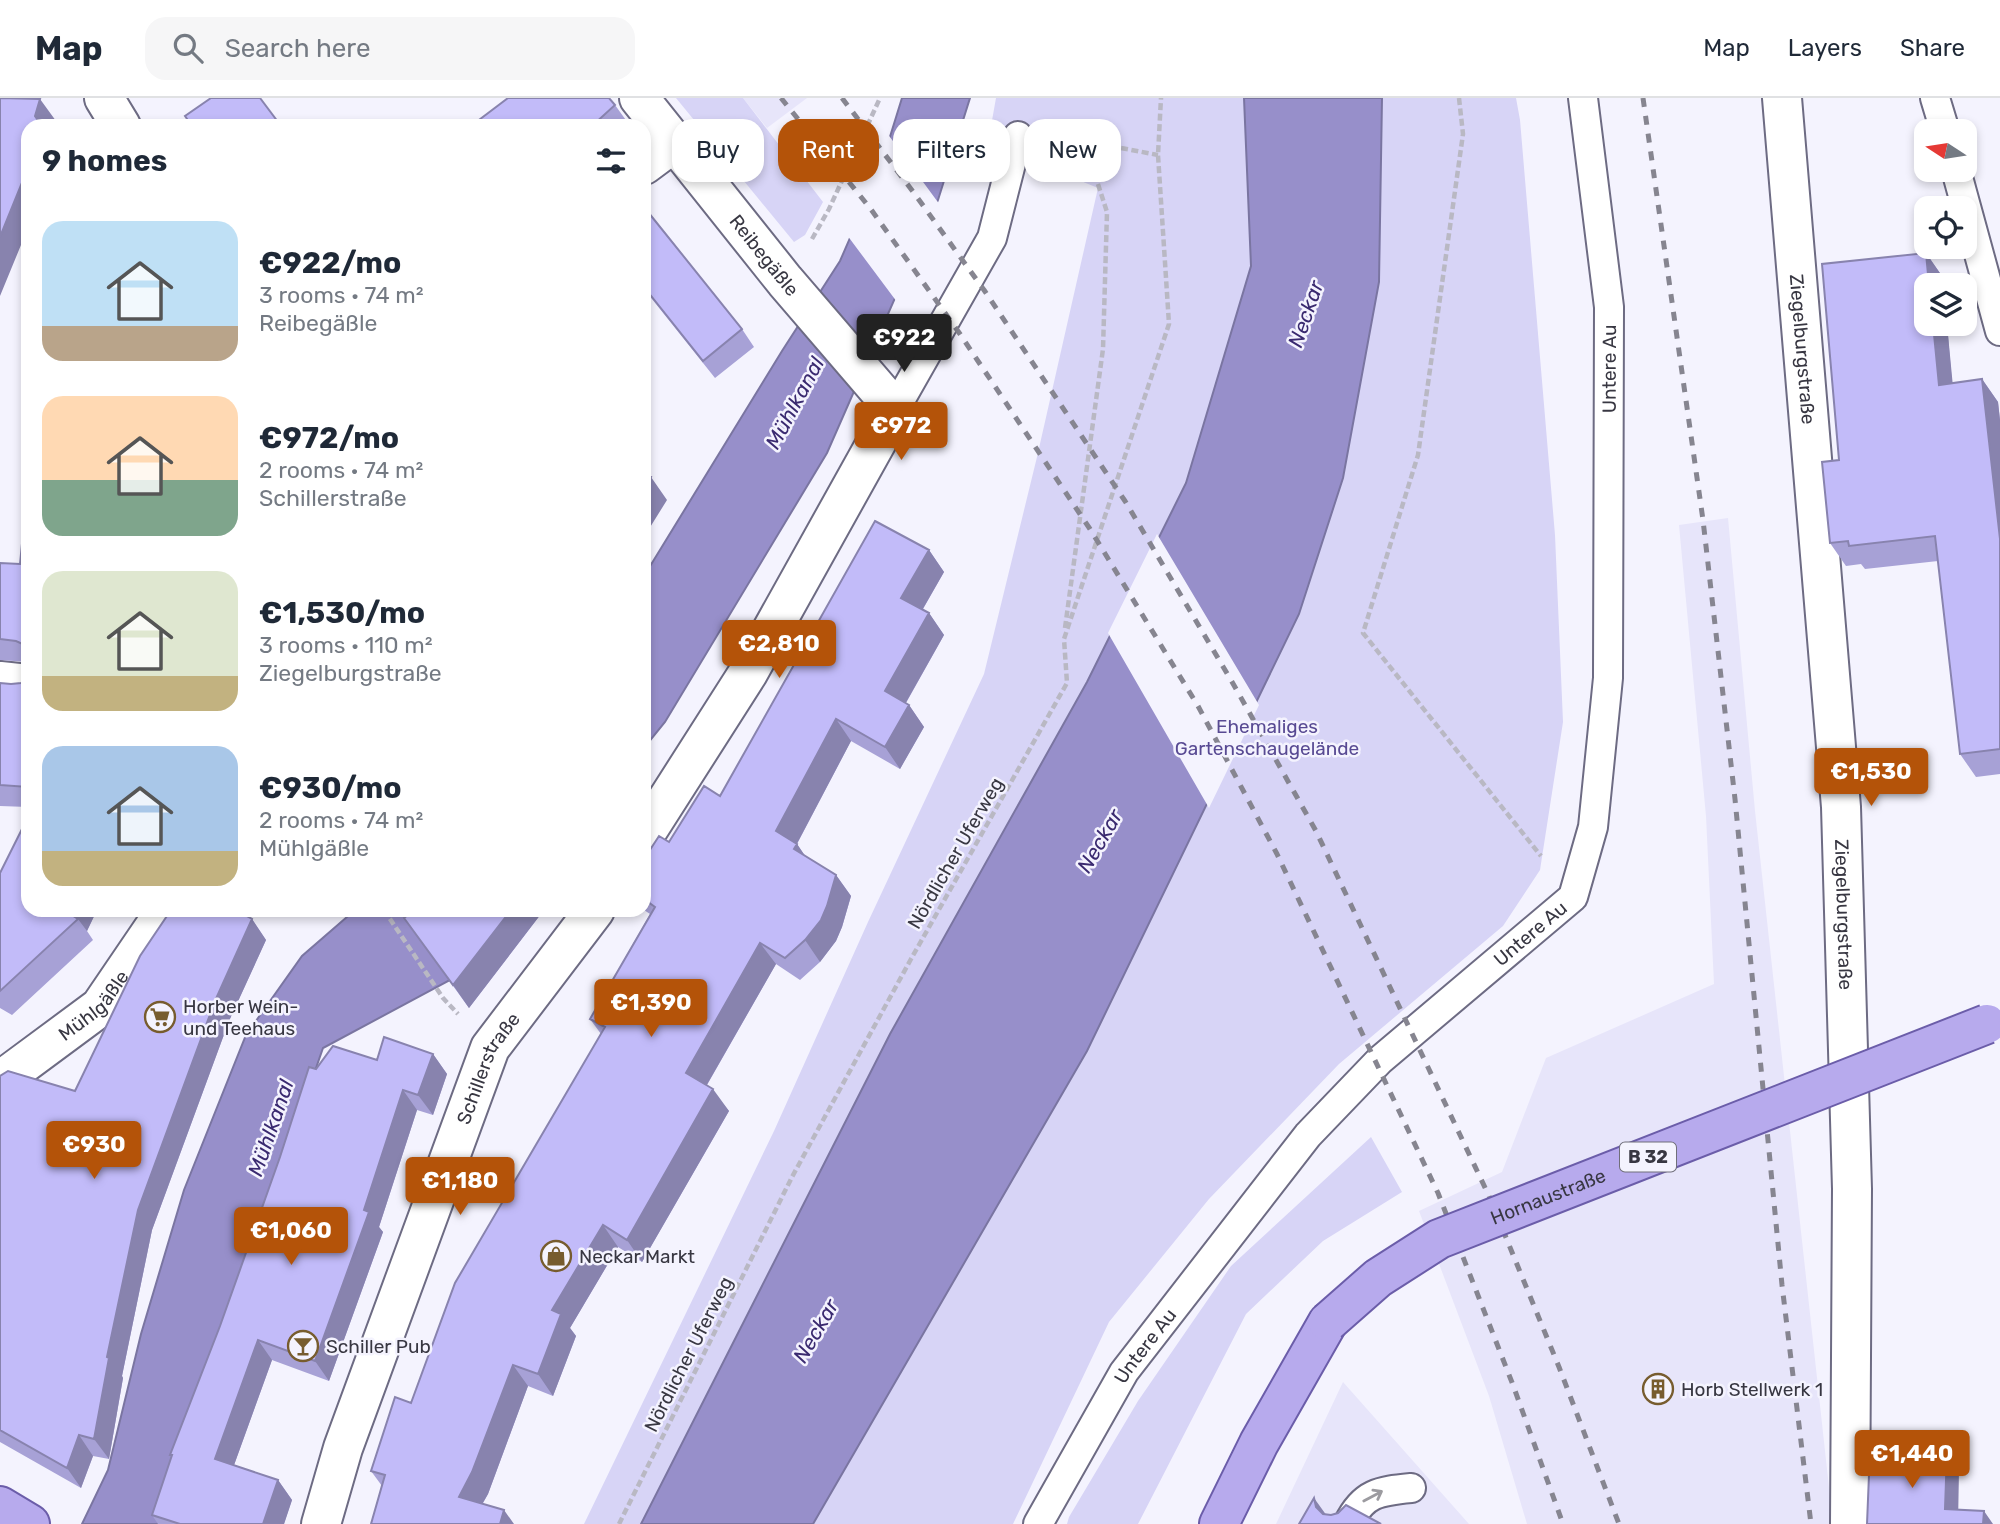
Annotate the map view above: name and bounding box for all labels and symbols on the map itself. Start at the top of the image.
north arrow [1914,119,1978,182]
street label: Reibegäßle [724,210,804,301]
street label: Ziegelburgstraße [1785,273,1820,425]
water label: Neckar [1282,276,1329,351]
pin: €922 [863,314,945,374]
street label: Untere Au [1598,324,1621,413]
water label: Mühlkanal [760,352,830,453]
pin: €972 [860,402,942,462]
pin: €2,810 [722,620,836,680]
park label: Ehemaliges Gartenschaugelände [1175,715,1359,760]
pin: €1,530 [1814,748,1928,808]
street label: Nördlicher Uferweg [903,773,1008,933]
water label: Neckar [1071,804,1128,877]
street label: Ziegelburgstraße [1830,839,1857,990]
street label: Untere Au [1489,896,1572,971]
street label: Mühlgäßle [54,966,134,1046]
pin: €1,390 [594,979,708,1039]
place label: Horber Wein- und Teehaus [183,995,299,1040]
supermarket icon: Horber Wein- und Teehaus [143,1000,177,1034]
street label: Schillerstraße [452,1008,525,1128]
water label: Mühlkanal [242,1075,299,1179]
pin: €930 [53,1122,135,1181]
road number: B 32 [1620,1142,1676,1172]
pin: €1,180 [403,1158,517,1217]
street label: Hornaustraße [1487,1164,1609,1230]
pin: €1,060 [234,1208,348,1267]
shop icon: Neckar Markt [539,1239,573,1273]
place label: Neckar Markt [579,1245,695,1268]
street label: Nördlicher Uferweg [639,1273,738,1436]
water label: Neckar [787,1294,844,1367]
street label: Untere Au [1109,1304,1181,1387]
bar icon: Schiller Pub [286,1329,320,1363]
place label: Schiller Pub [326,1335,431,1358]
building icon: Horb Stellwerk 1 [1641,1372,1675,1406]
place label: Horb Stellwerk 1 [1681,1378,1823,1401]
pin: €1,440 [1855,1430,1969,1490]
one-way arrow [1362,1489,1383,1502]

